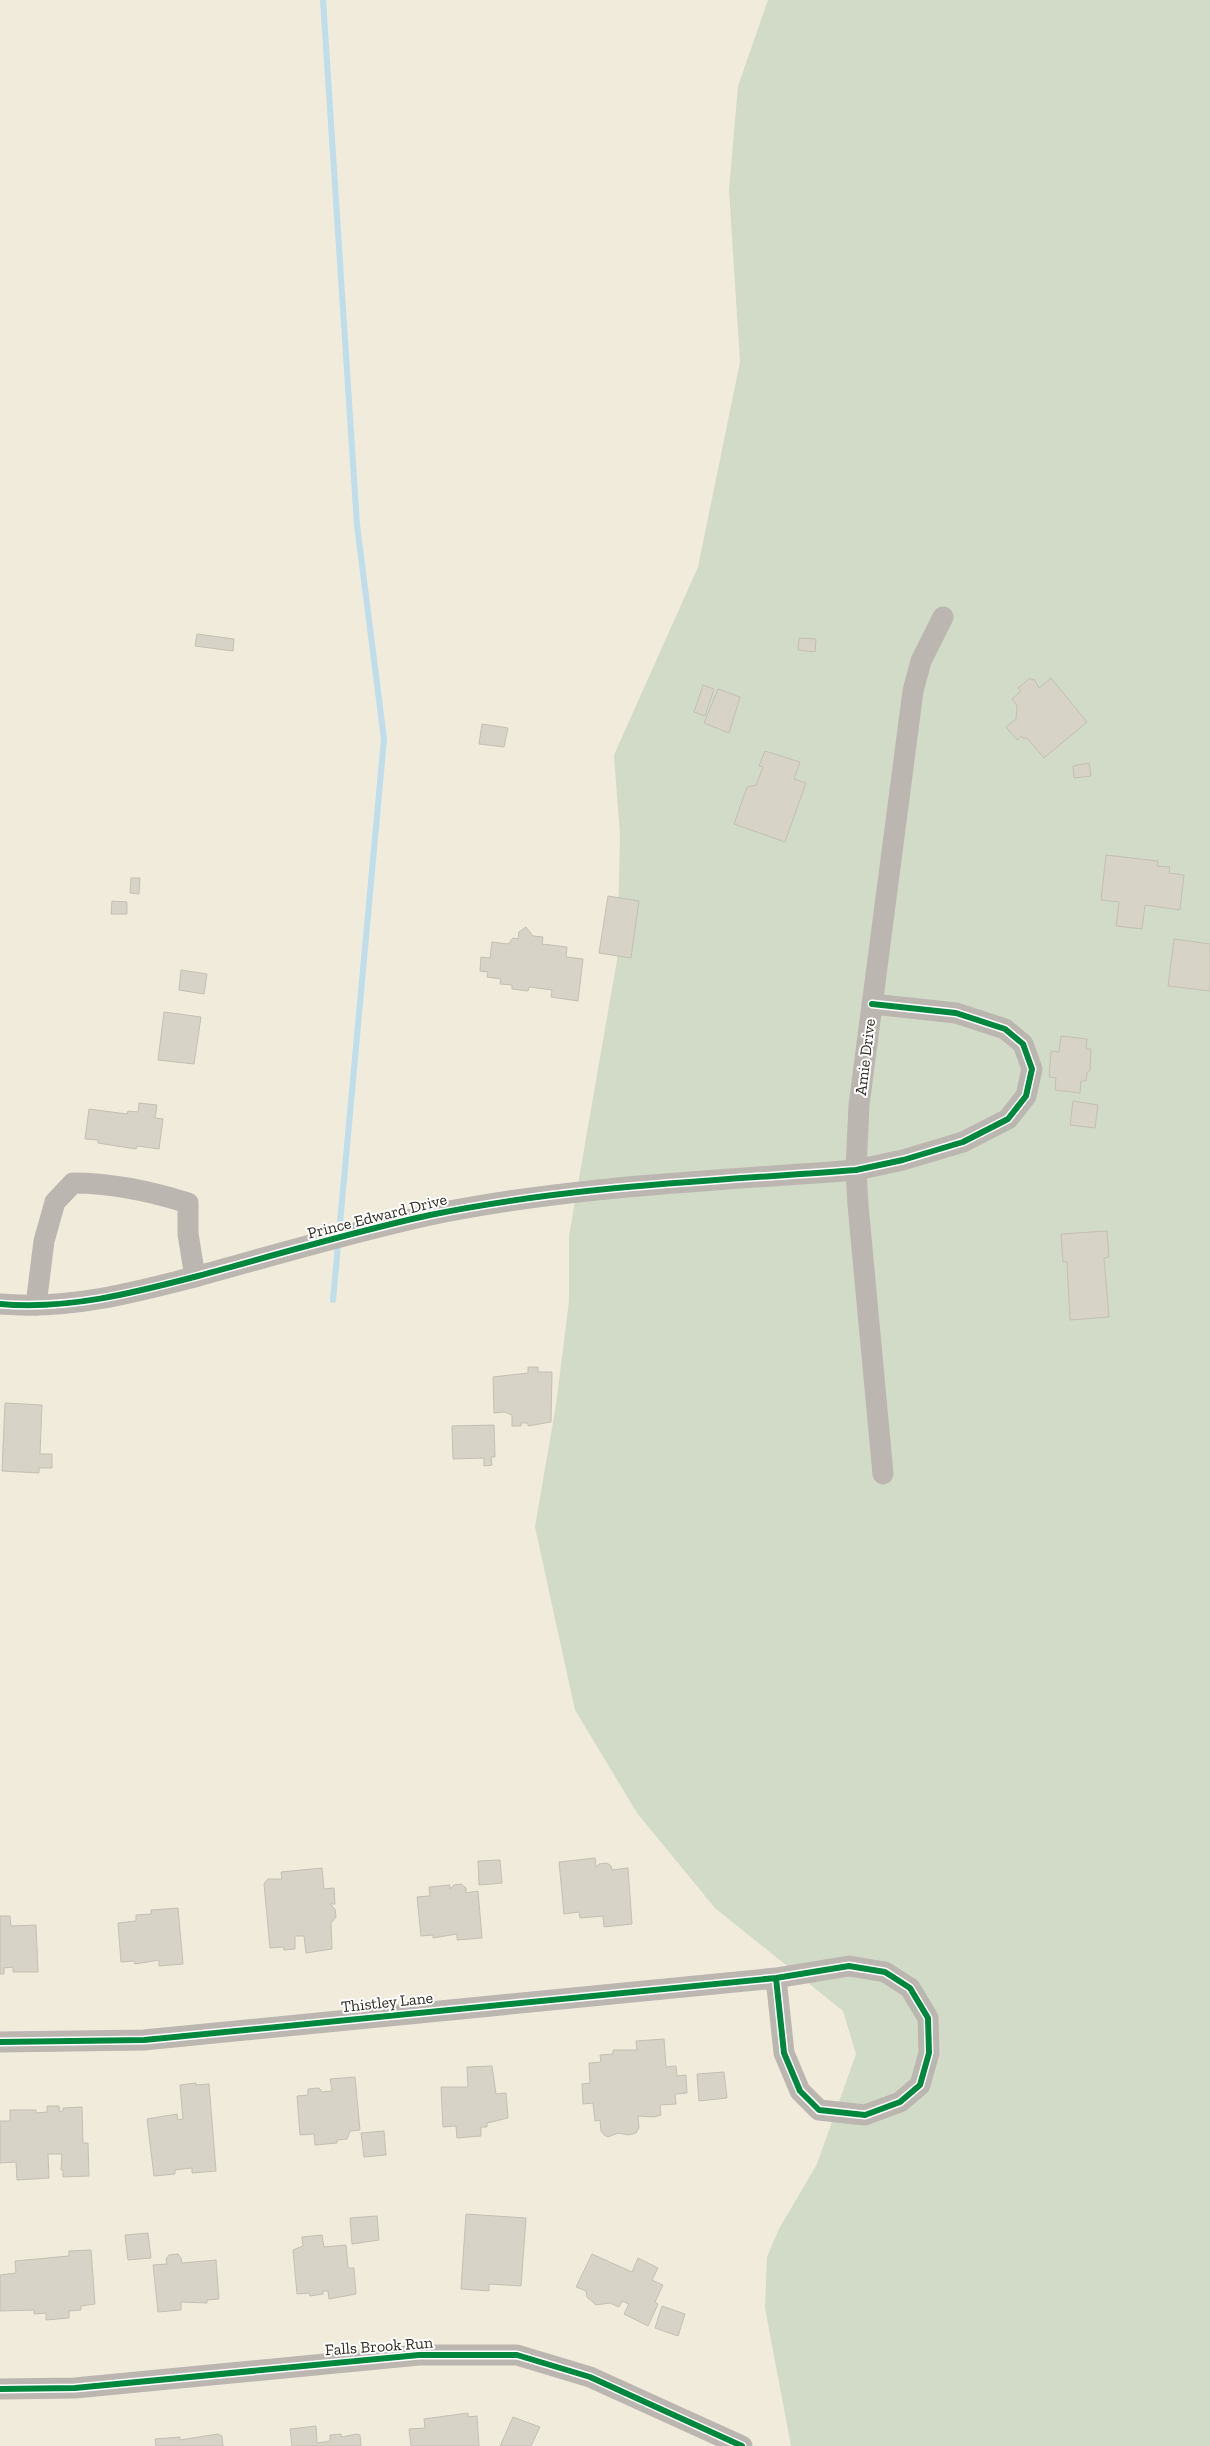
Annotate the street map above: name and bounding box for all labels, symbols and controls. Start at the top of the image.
street label: Amie Drive [851,1017,879,1097]
street label: Prince Edward Drive [305,1189,449,1243]
street label: Thistley Lane [340,1988,434,2016]
street label: Falls Brook Run [324,2333,435,2359]

